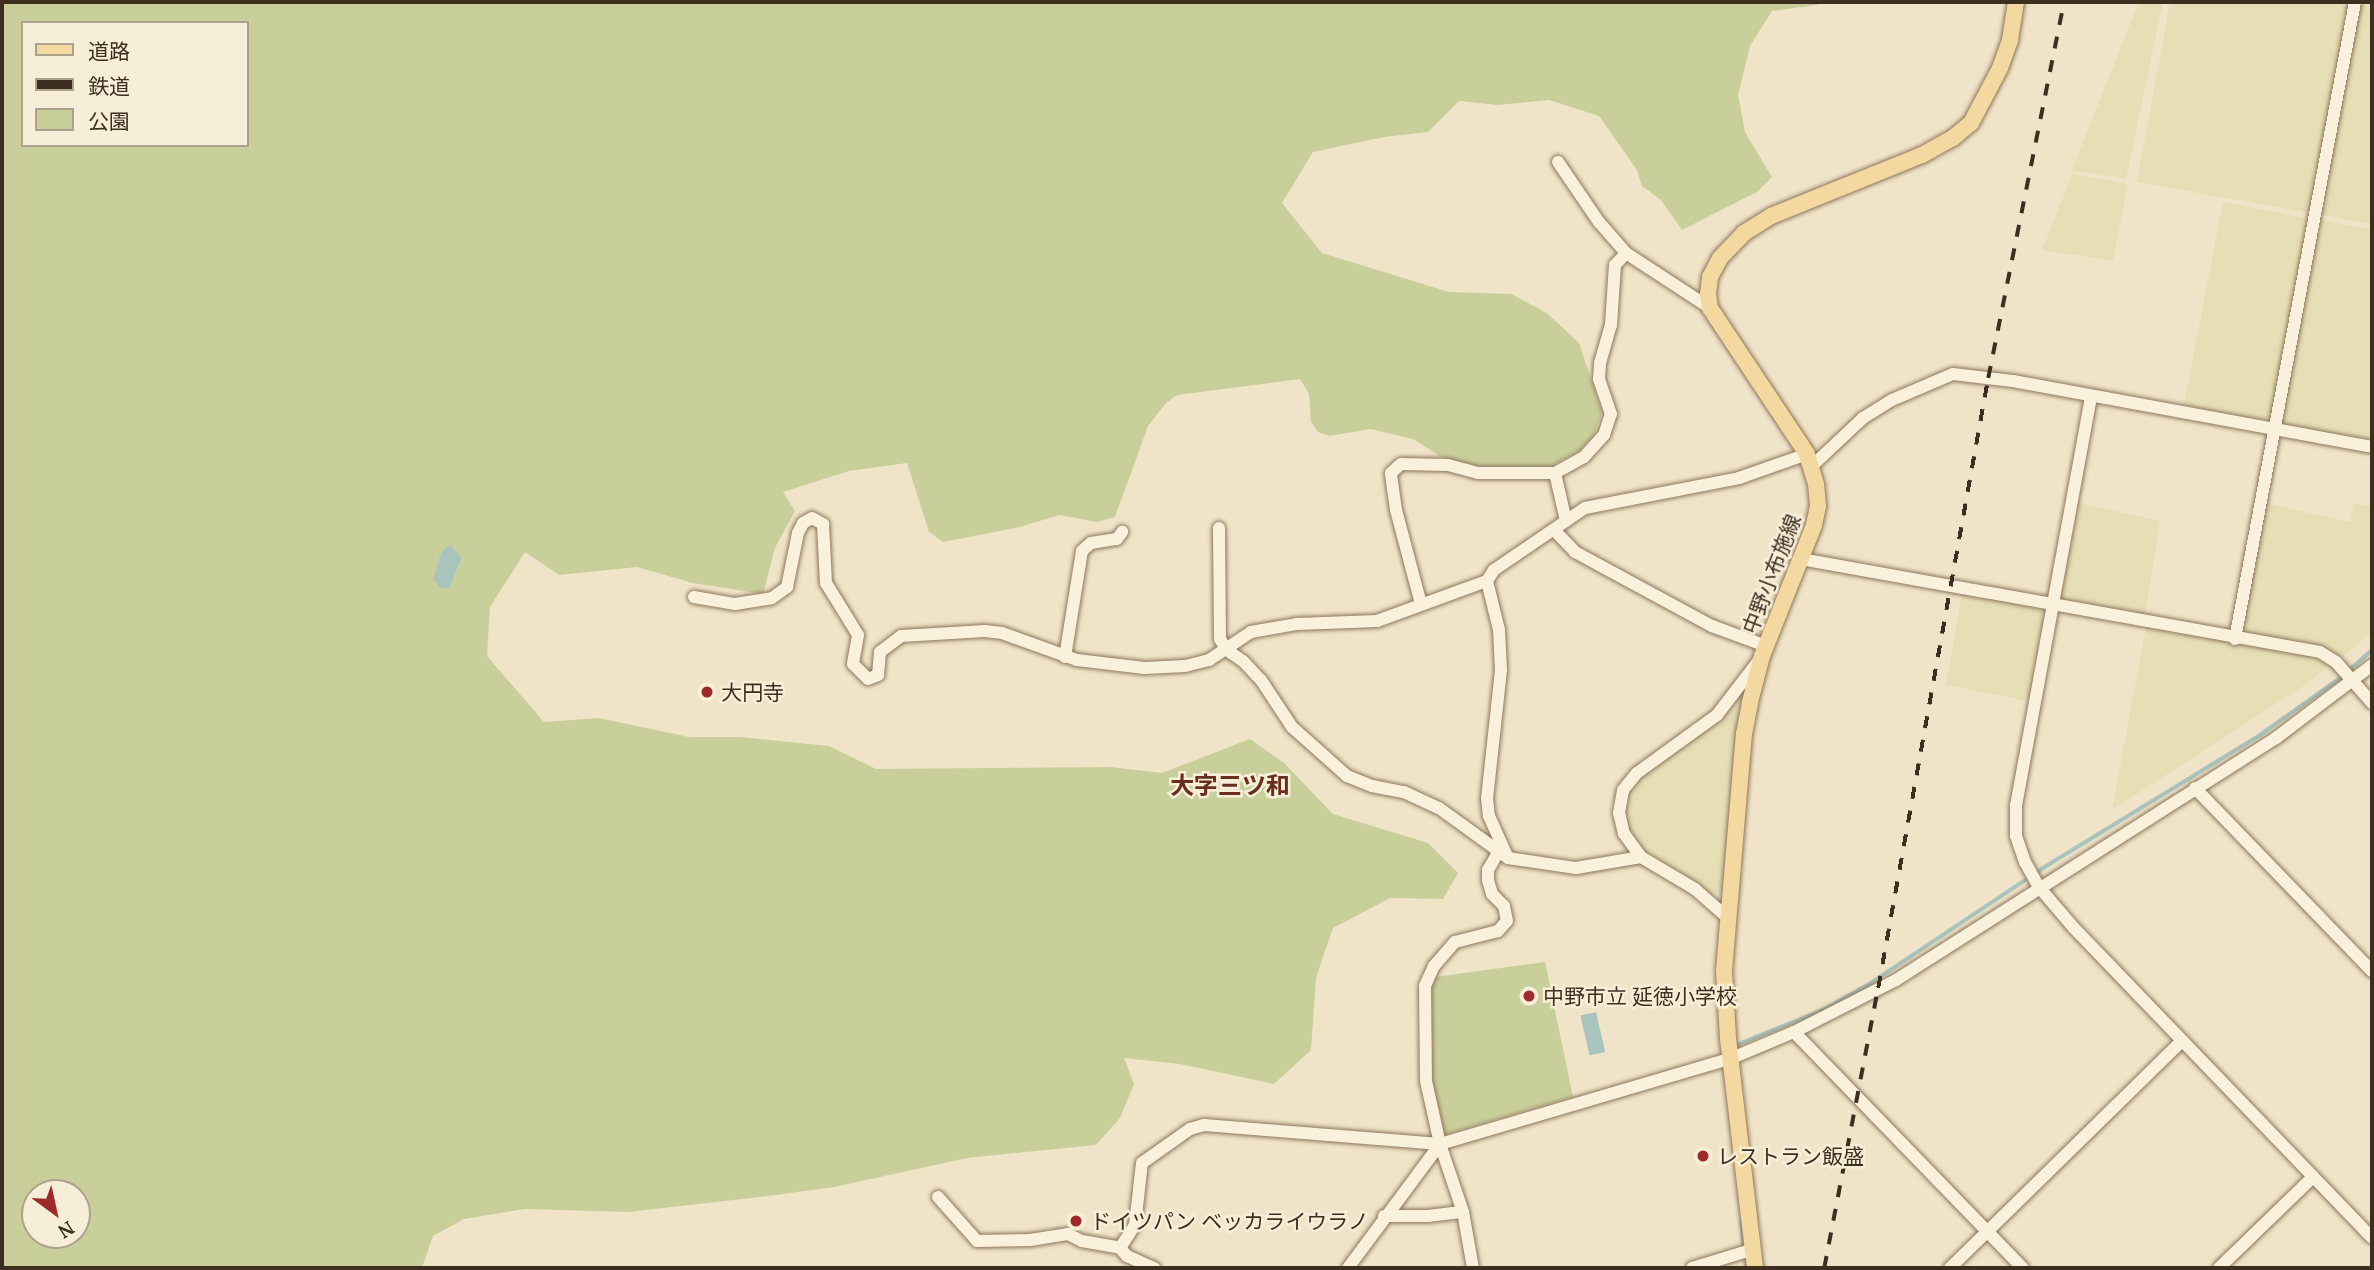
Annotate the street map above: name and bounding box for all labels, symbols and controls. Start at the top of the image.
legend [21,21,248,147]
text: 道路 [88,37,130,65]
text: 鉄道 [88,72,130,100]
text: 公園 [88,107,130,135]
street label: 中野小布施線 [1737,511,1805,637]
place label: 大円寺 [721,679,784,705]
marker: 大円寺 [699,684,715,700]
district label: 大字三ツ和 [1170,772,1290,800]
place label: 中野市立 延徳小学校 [1543,983,1737,1009]
marker: 中野市立 延徳小学校 [1521,988,1537,1004]
place label: レストラン飯盛 [1717,1143,1864,1169]
marker: レストラン飯盛 [1695,1148,1711,1164]
north arrow [21,1179,91,1249]
place label: ドイツパン ベッカライウラノ [1090,1208,1368,1234]
marker: ドイツパン ベッカライウラノ [1068,1213,1084,1229]
text: N [54,1216,79,1245]

